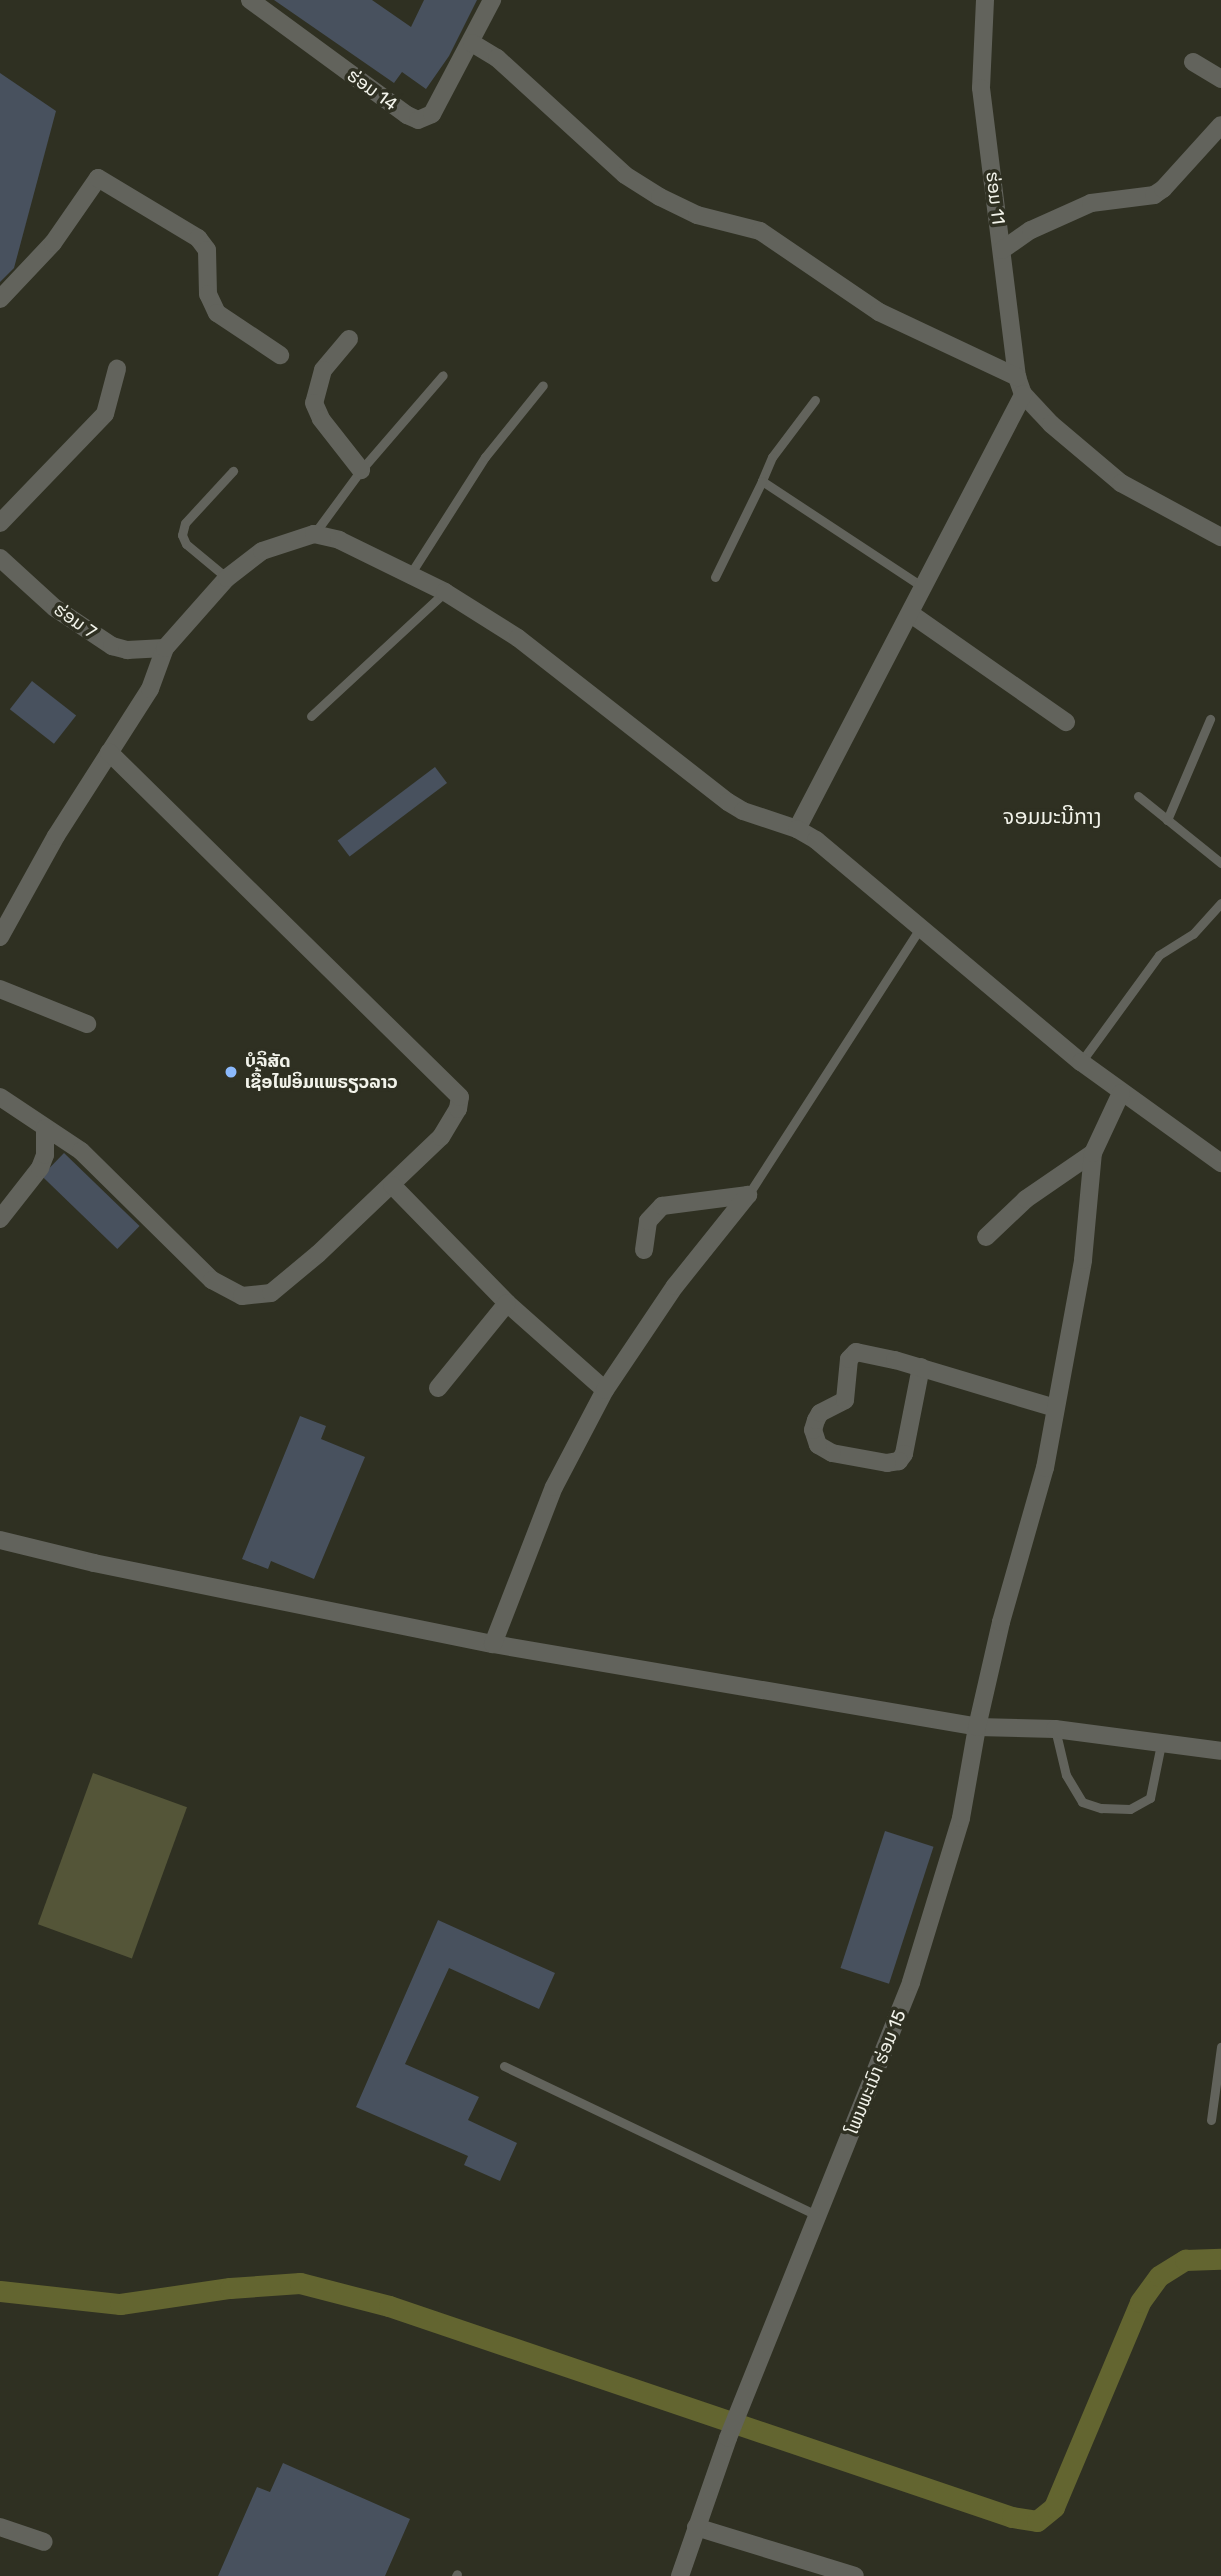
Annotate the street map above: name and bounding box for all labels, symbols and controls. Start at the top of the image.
street label: ຮ່ອມ 14 [343,65,401,115]
street label: ຮ່ອມ 11 [981,170,1009,226]
street label: ຮ່ອມ 7 [50,599,100,643]
district label: ຈອມມະນີກາງ [1003,804,1101,830]
place label: ບໍລິສັດ ເຊື້ອໄຟອິມແພຣຽວລາວ [245,1051,398,1094]
marker: ບໍລິສັດ ເຊື້ອໄຟອິມແພຣຽວລາວ [223,1064,239,1080]
street label: ໂພນພະເນົາ ຮ່ອມ 15 [841,2007,911,2137]

